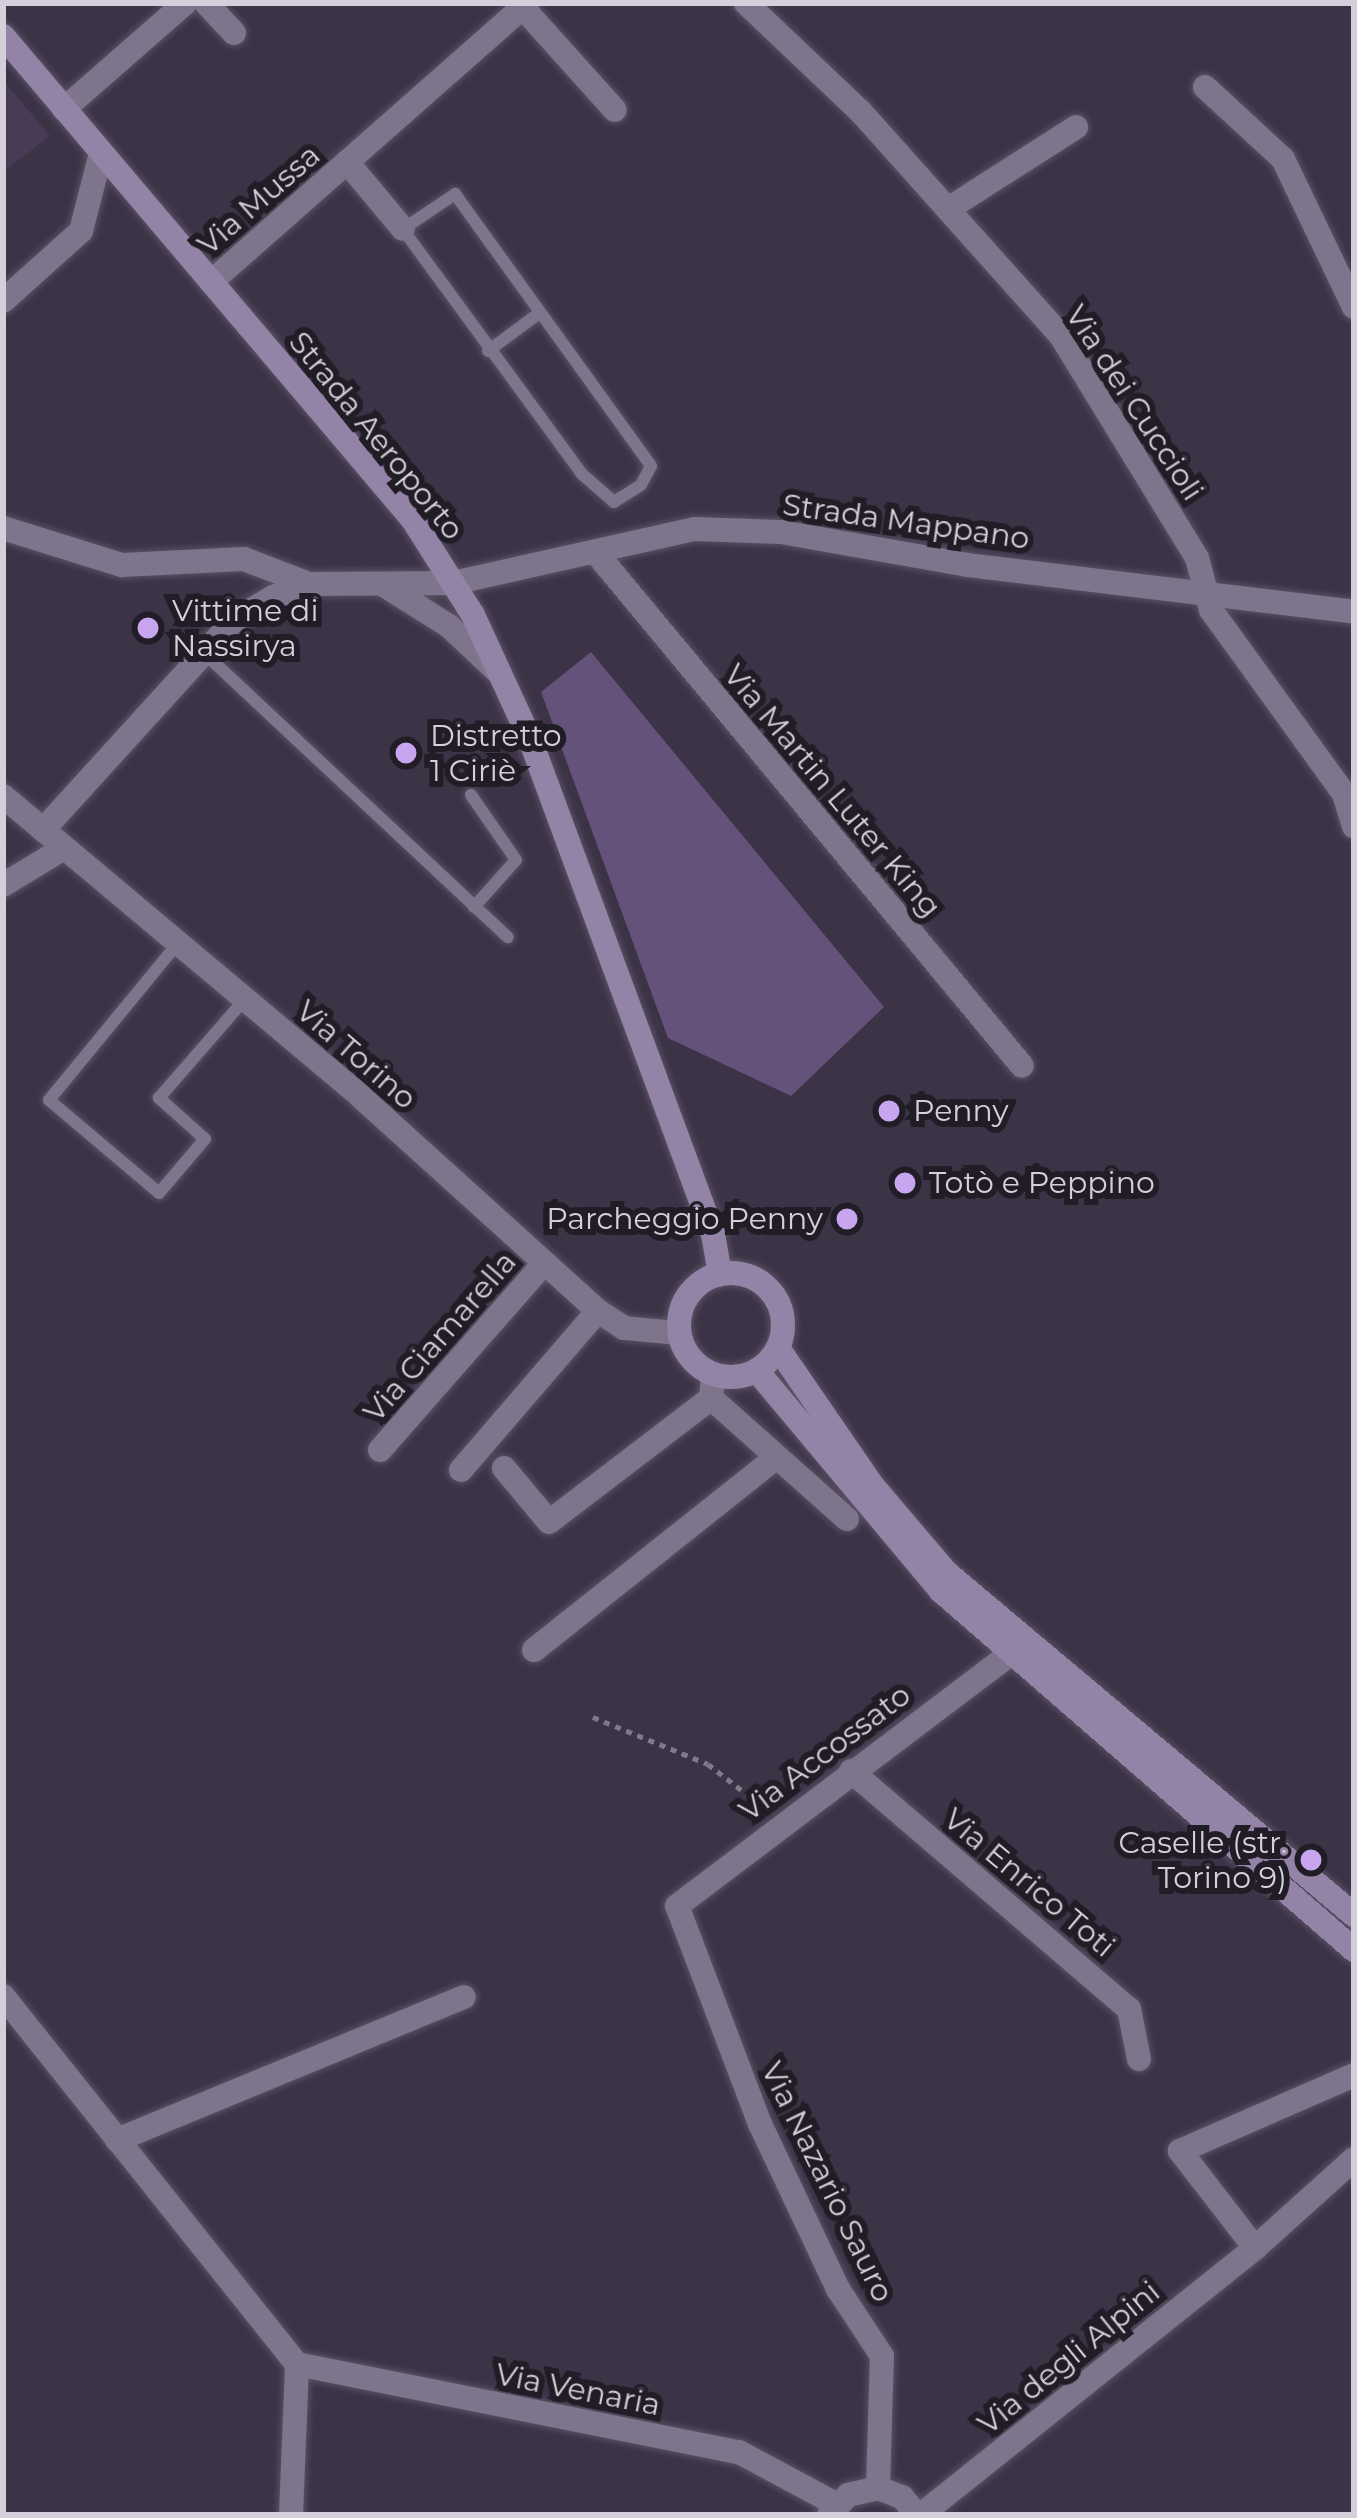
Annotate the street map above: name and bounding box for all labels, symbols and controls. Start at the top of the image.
street label: Via Mussa [191,137,327,263]
street label: Via dei Cuccioli [1057,299,1211,507]
street label: Strada Aeroporto [281,325,471,547]
street label: Strada Mappano [780,487,1032,557]
place label: Vittime di Nassirya [172,593,318,664]
marker: Vittime di Nassirya [135,615,161,641]
street label: Via Martin Luter King [716,657,948,925]
place label: Distretto 1 Ciriè [430,718,562,789]
marker: Distretto 1 Ciriè [393,740,419,766]
street label: Via Torino [289,993,423,1117]
place label: Penny [913,1093,1009,1129]
marker: Penny [876,1098,902,1124]
place label: Totò e Peppino [929,1165,1155,1201]
marker: Totò e Peppino [892,1170,918,1196]
place label: Parcheggio Penny [546,1201,823,1237]
marker: Parcheggio Penny [834,1206,860,1232]
street label: Via Ciamarella [356,1244,524,1430]
street label: Via Accossato [732,1677,918,1829]
street label: Via Enrico Toti [936,1801,1122,1965]
place label: Caselle (str. Torino 9) [1119,1825,1287,1896]
marker: Caselle (str. Torino 9) [1298,1847,1324,1873]
street label: Via Nazario Sauro [753,2056,901,2308]
street label: Via degli Alpini [971,2274,1167,2442]
street label: Via Venaria [493,2356,663,2424]

